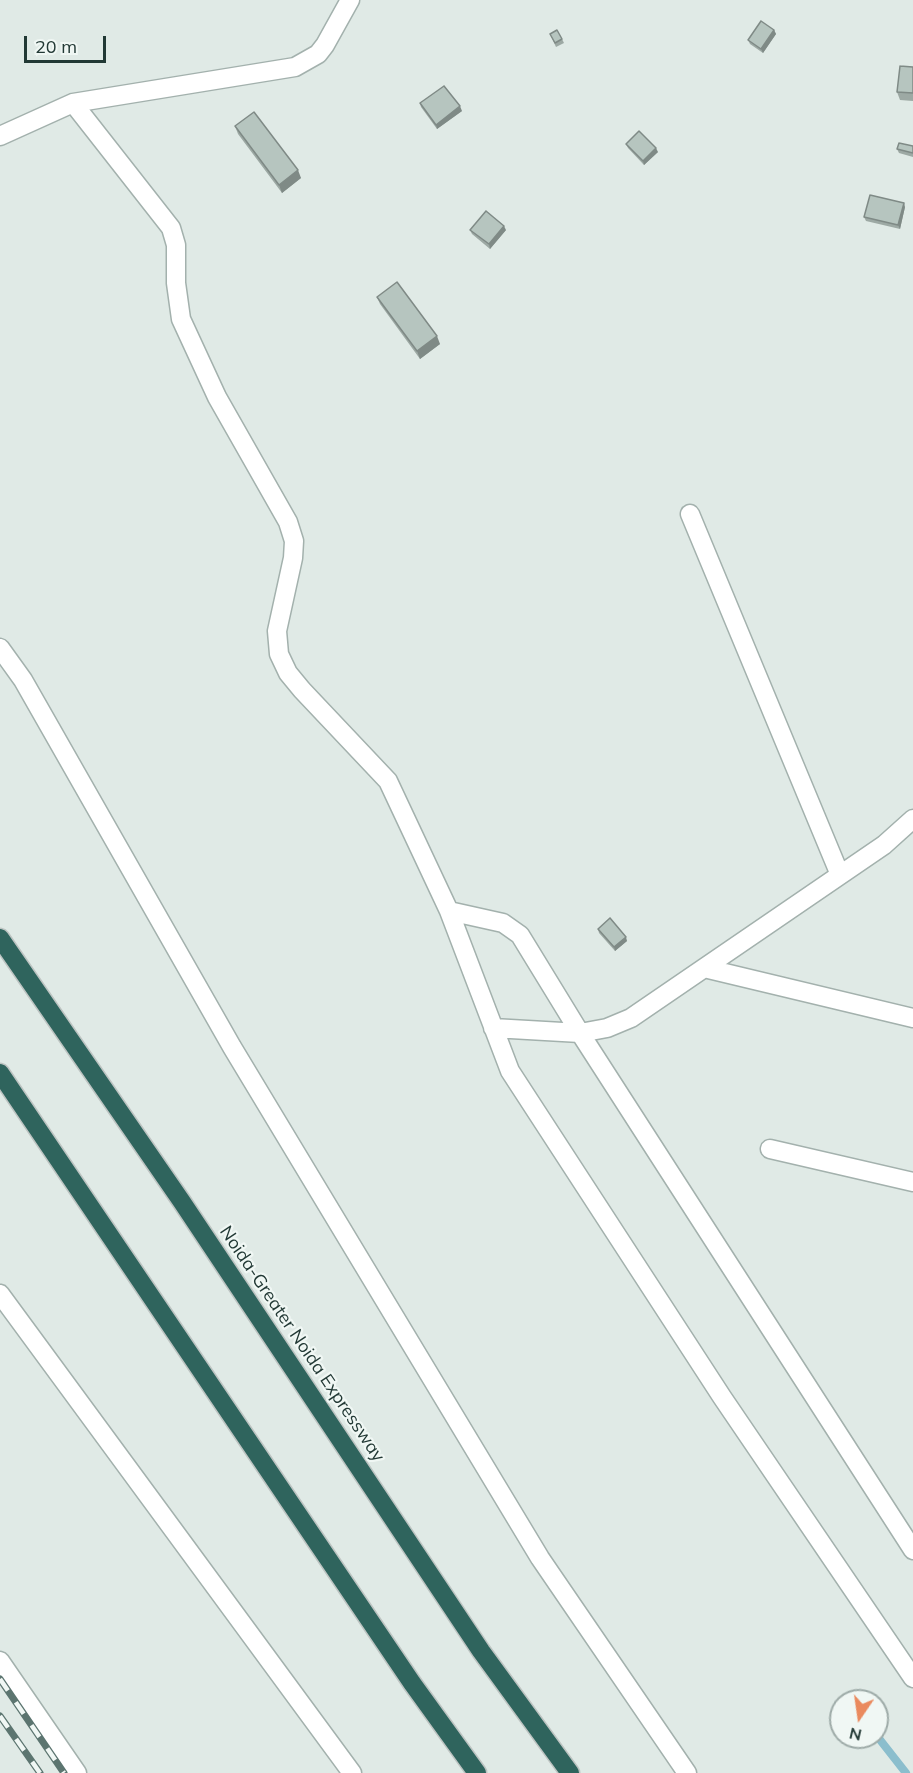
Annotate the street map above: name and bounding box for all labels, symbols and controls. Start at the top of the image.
scale bar [27,24,110,62]
text: 20 m [35,35,77,58]
street label: Noida-Greater Noida Expressway [215,1222,389,1466]
north arrow [829,1689,889,1749]
text: N [847,1723,864,1746]

